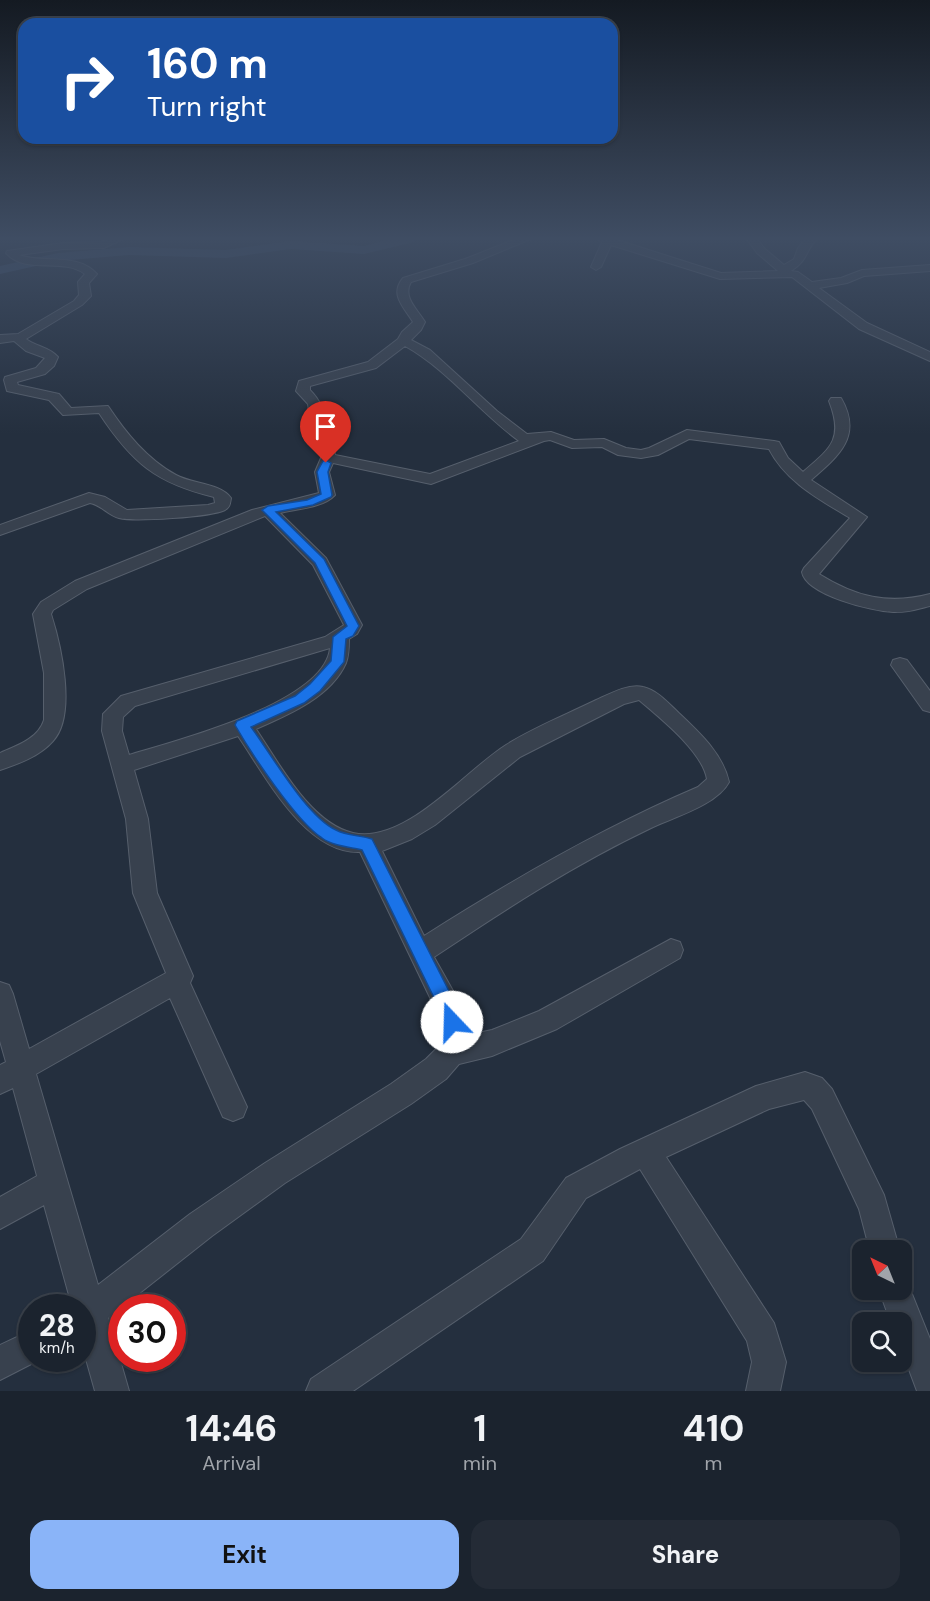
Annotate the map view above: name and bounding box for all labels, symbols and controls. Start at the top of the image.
text: 160 m [147,36,268,91]
icon: right [48,42,126,120]
text: Turn right [147,89,267,124]
pin [300,401,351,463]
icon: arrive [309,410,342,443]
position arrow [420,990,484,1054]
north arrow [852,1240,912,1300]
map controls [852,1240,912,1372]
speed limit sign: 30 [108,1294,186,1372]
text: 28 [39,1306,75,1345]
button: search [852,1312,912,1372]
text: km/h [39,1338,75,1358]
text: 14:46 [186,1405,277,1452]
text: 1 [473,1405,487,1452]
text: 410 [683,1405,744,1452]
text: Arrival [202,1450,261,1476]
text: min [463,1450,497,1476]
text: m [705,1450,722,1476]
button: Exit [30,1520,459,1589]
button: Share [471,1520,900,1589]

